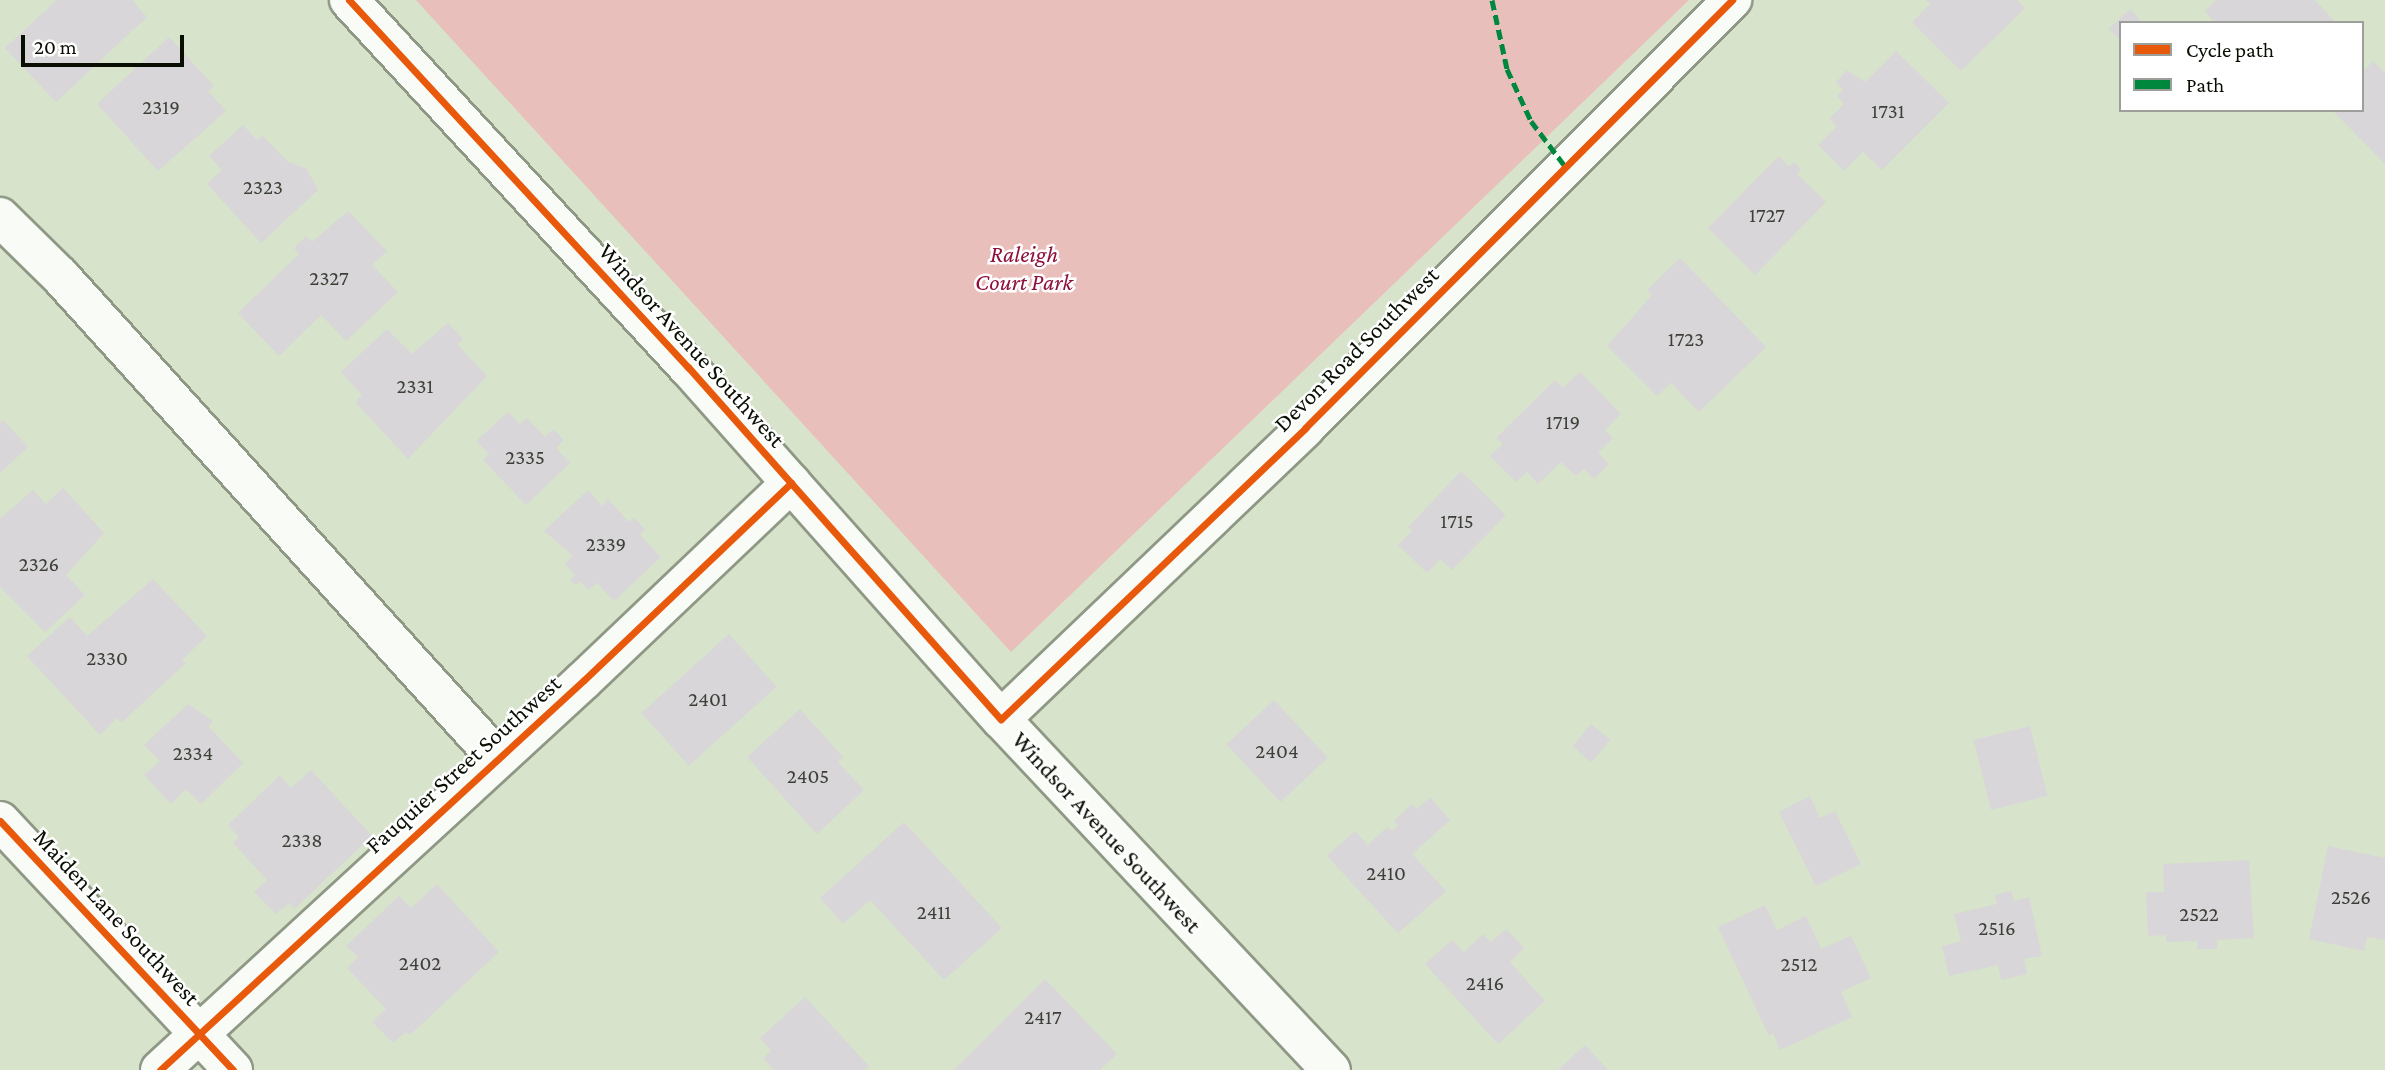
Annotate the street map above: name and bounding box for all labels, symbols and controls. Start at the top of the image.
scale bar [24,21,187,65]
legend [2119,21,2364,112]
text: 20 m [34,35,77,59]
text: Cycle path [2186,38,2274,62]
text: Path [2186,73,2224,97]
house number: 2319 [142,94,180,120]
house number: 1731 [1871,98,1905,124]
house number: 2323 [243,174,283,200]
house number: 1727 [1749,202,1785,228]
street label: Windsor Avenue Southwest [593,237,791,453]
park label: Raleigh Court Park [975,240,1073,296]
street label: Devon Road Southwest [1267,260,1445,438]
house number: 2327 [309,265,349,291]
house number: 1723 [1668,326,1704,352]
house number: 2331 [397,373,433,399]
house number: 1719 [1546,409,1580,435]
house number: 2335 [505,444,545,470]
house number: 1715 [1440,508,1474,534]
house number: 2339 [586,531,626,557]
house number: 2326 [19,551,59,577]
house number: 2330 [86,645,128,671]
street label: Fauquier Street Southwest [359,669,567,859]
house number: 2401 [688,686,728,712]
street label: Windsor Avenue Southwest [1006,725,1208,939]
house number: 2404 [1255,738,1299,764]
house number: 2334 [173,740,213,766]
house number: 2405 [787,763,829,789]
street label: Maiden Lane Southwest [28,823,206,1011]
house number: 2338 [281,827,323,853]
house number: 2410 [1366,860,1406,886]
house number: 2526 [2331,884,2371,910]
house number: 2411 [917,899,951,925]
house number: 2522 [2179,901,2219,927]
house number: 2516 [1978,915,2016,941]
house number: 2402 [399,950,441,976]
house number: 2512 [1781,951,1817,977]
house number: 2416 [1466,970,1504,996]
house number: 2417 [1024,1004,1062,1030]

